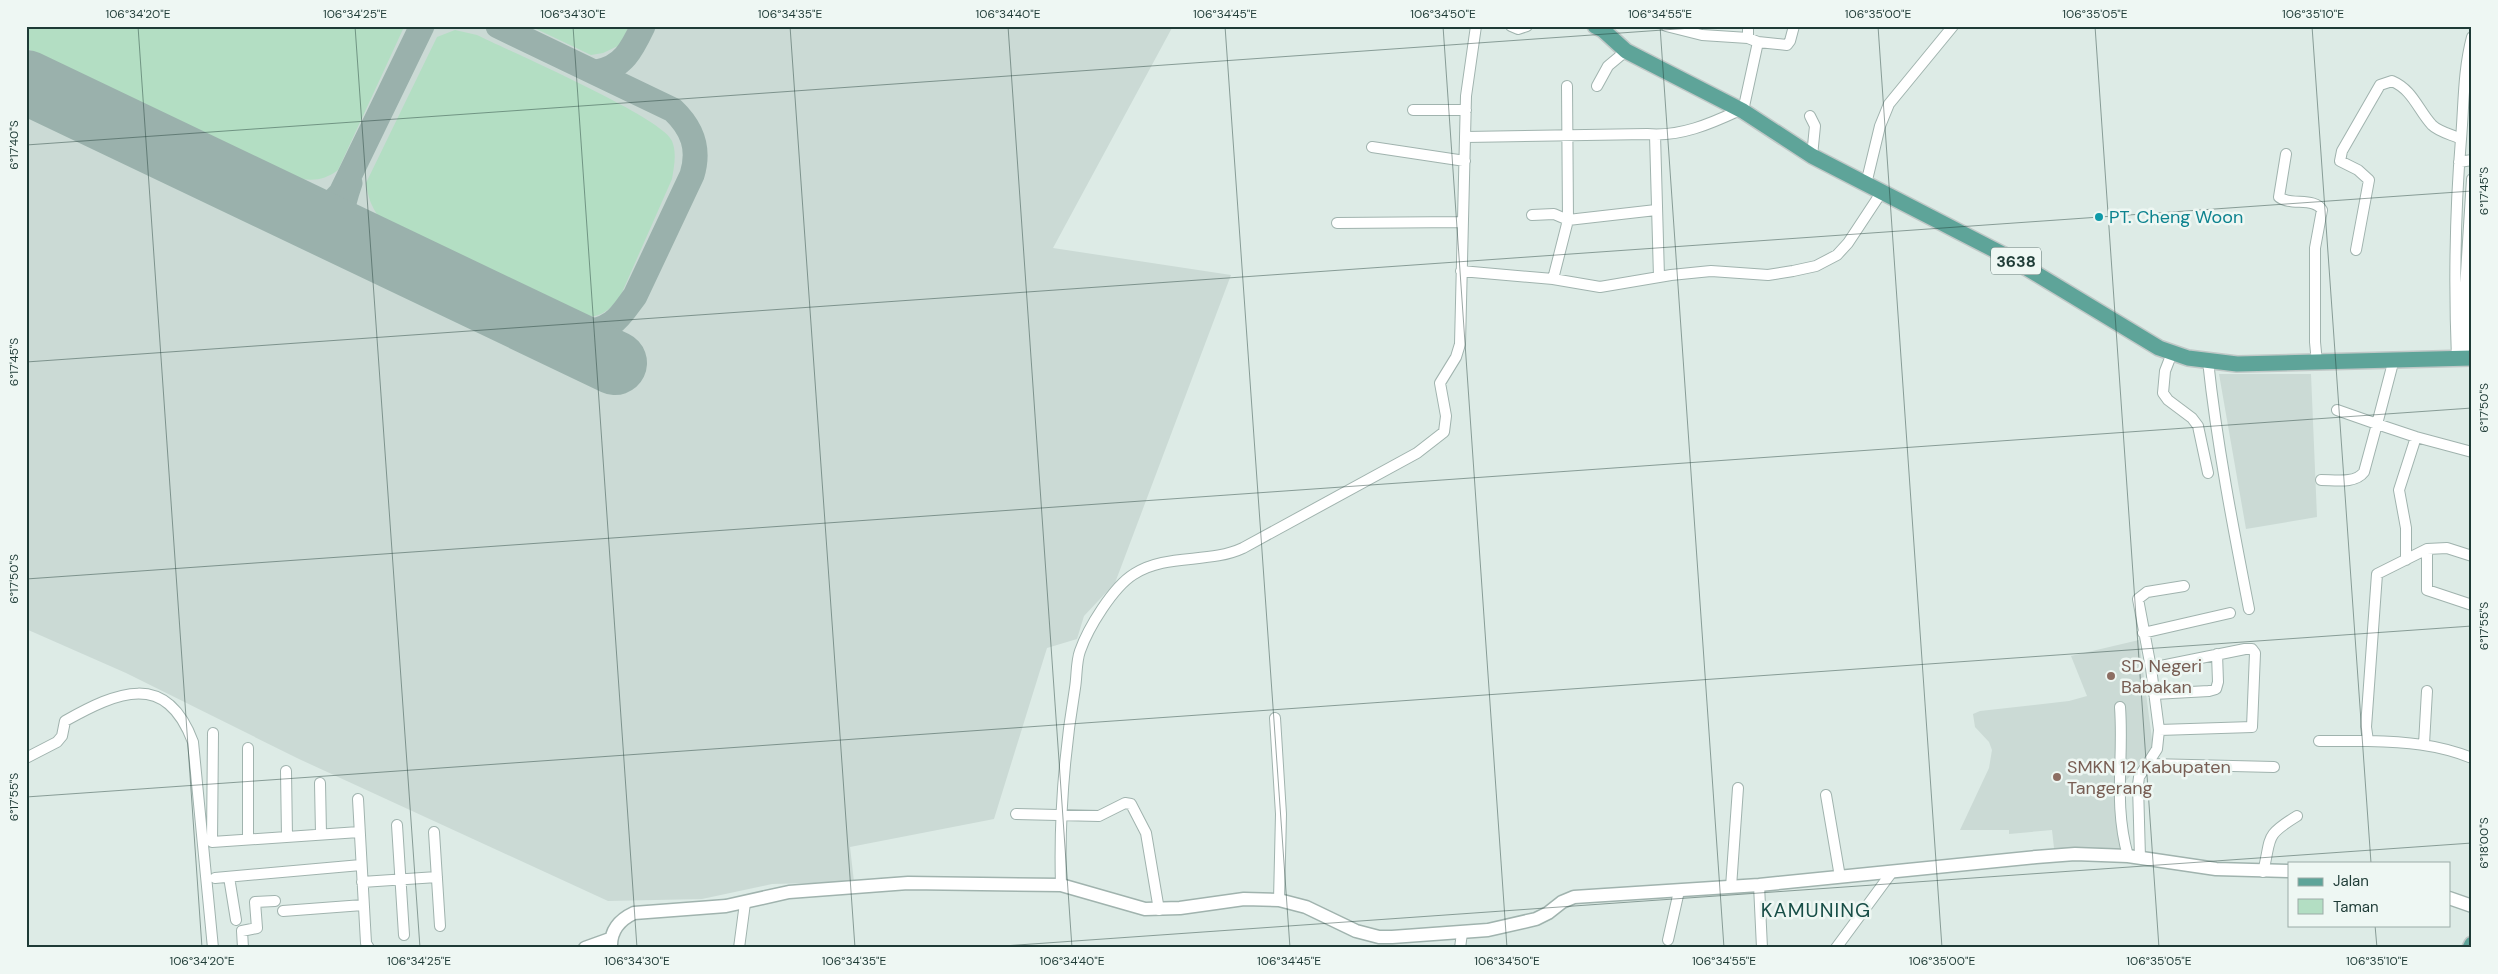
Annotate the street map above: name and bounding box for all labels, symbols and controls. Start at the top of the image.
text: 106°34'20"E [105,6,171,22]
text: 106°34'25"E [323,6,387,22]
text: 106°34'30"E [540,6,606,22]
text: 106°34'35"E [758,6,822,22]
text: 106°34'40"E [975,6,1041,22]
text: 106°34'45"E [1193,6,1257,22]
text: 106°34'50"E [1410,6,1476,22]
text: 106°34'55"E [1628,6,1692,22]
text: 106°35'00"E [1845,6,1911,22]
text: 106°35'05"E [2062,6,2128,22]
text: 106°35'10"E [2282,6,2344,22]
text: 6°17'40"S [6,120,22,170]
text: 6°17'45"S [2476,167,2492,215]
place label: PT. Cheng Woon [2109,205,2243,229]
marker: PT. Cheng Woon [2093,211,2105,223]
road number: 3638 [1991,248,2041,274]
text: 6°17'45"S [6,338,22,386]
text: 6°17'50"S [2476,383,2492,433]
text: 6°17'50"S [6,554,22,604]
text: 6°17'55"S [2476,602,2492,650]
place label: SD Negeri Babakan [2121,654,2202,699]
marker: SD Negeri Babakan [2105,670,2117,682]
place label: SMKN 12 Kabupaten Tangerang [2067,755,2231,800]
marker: SMKN 12 Kabupaten Tangerang [2051,771,2063,783]
text: 6°17'55"S [6,773,22,821]
text: 6°18'00"S [2476,817,2492,869]
legend [2288,862,2450,926]
text: Jalan [2333,871,2369,891]
district label: KAMUNING [1761,897,1871,923]
text: Taman [2333,897,2379,917]
text: 106°34'20"E [169,953,235,969]
text: 106°34'25"E [387,953,451,969]
text: 106°34'30"E [604,953,670,969]
text: 106°34'35"E [822,953,886,969]
text: 106°34'40"E [1039,953,1105,969]
text: 106°34'45"E [1257,953,1321,969]
text: 106°34'50"E [1474,953,1540,969]
text: 106°34'55"E [1692,953,1756,969]
text: 106°35'00"E [1909,953,1975,969]
text: 106°35'05"E [2126,953,2192,969]
text: 106°35'10"E [2346,953,2408,969]

